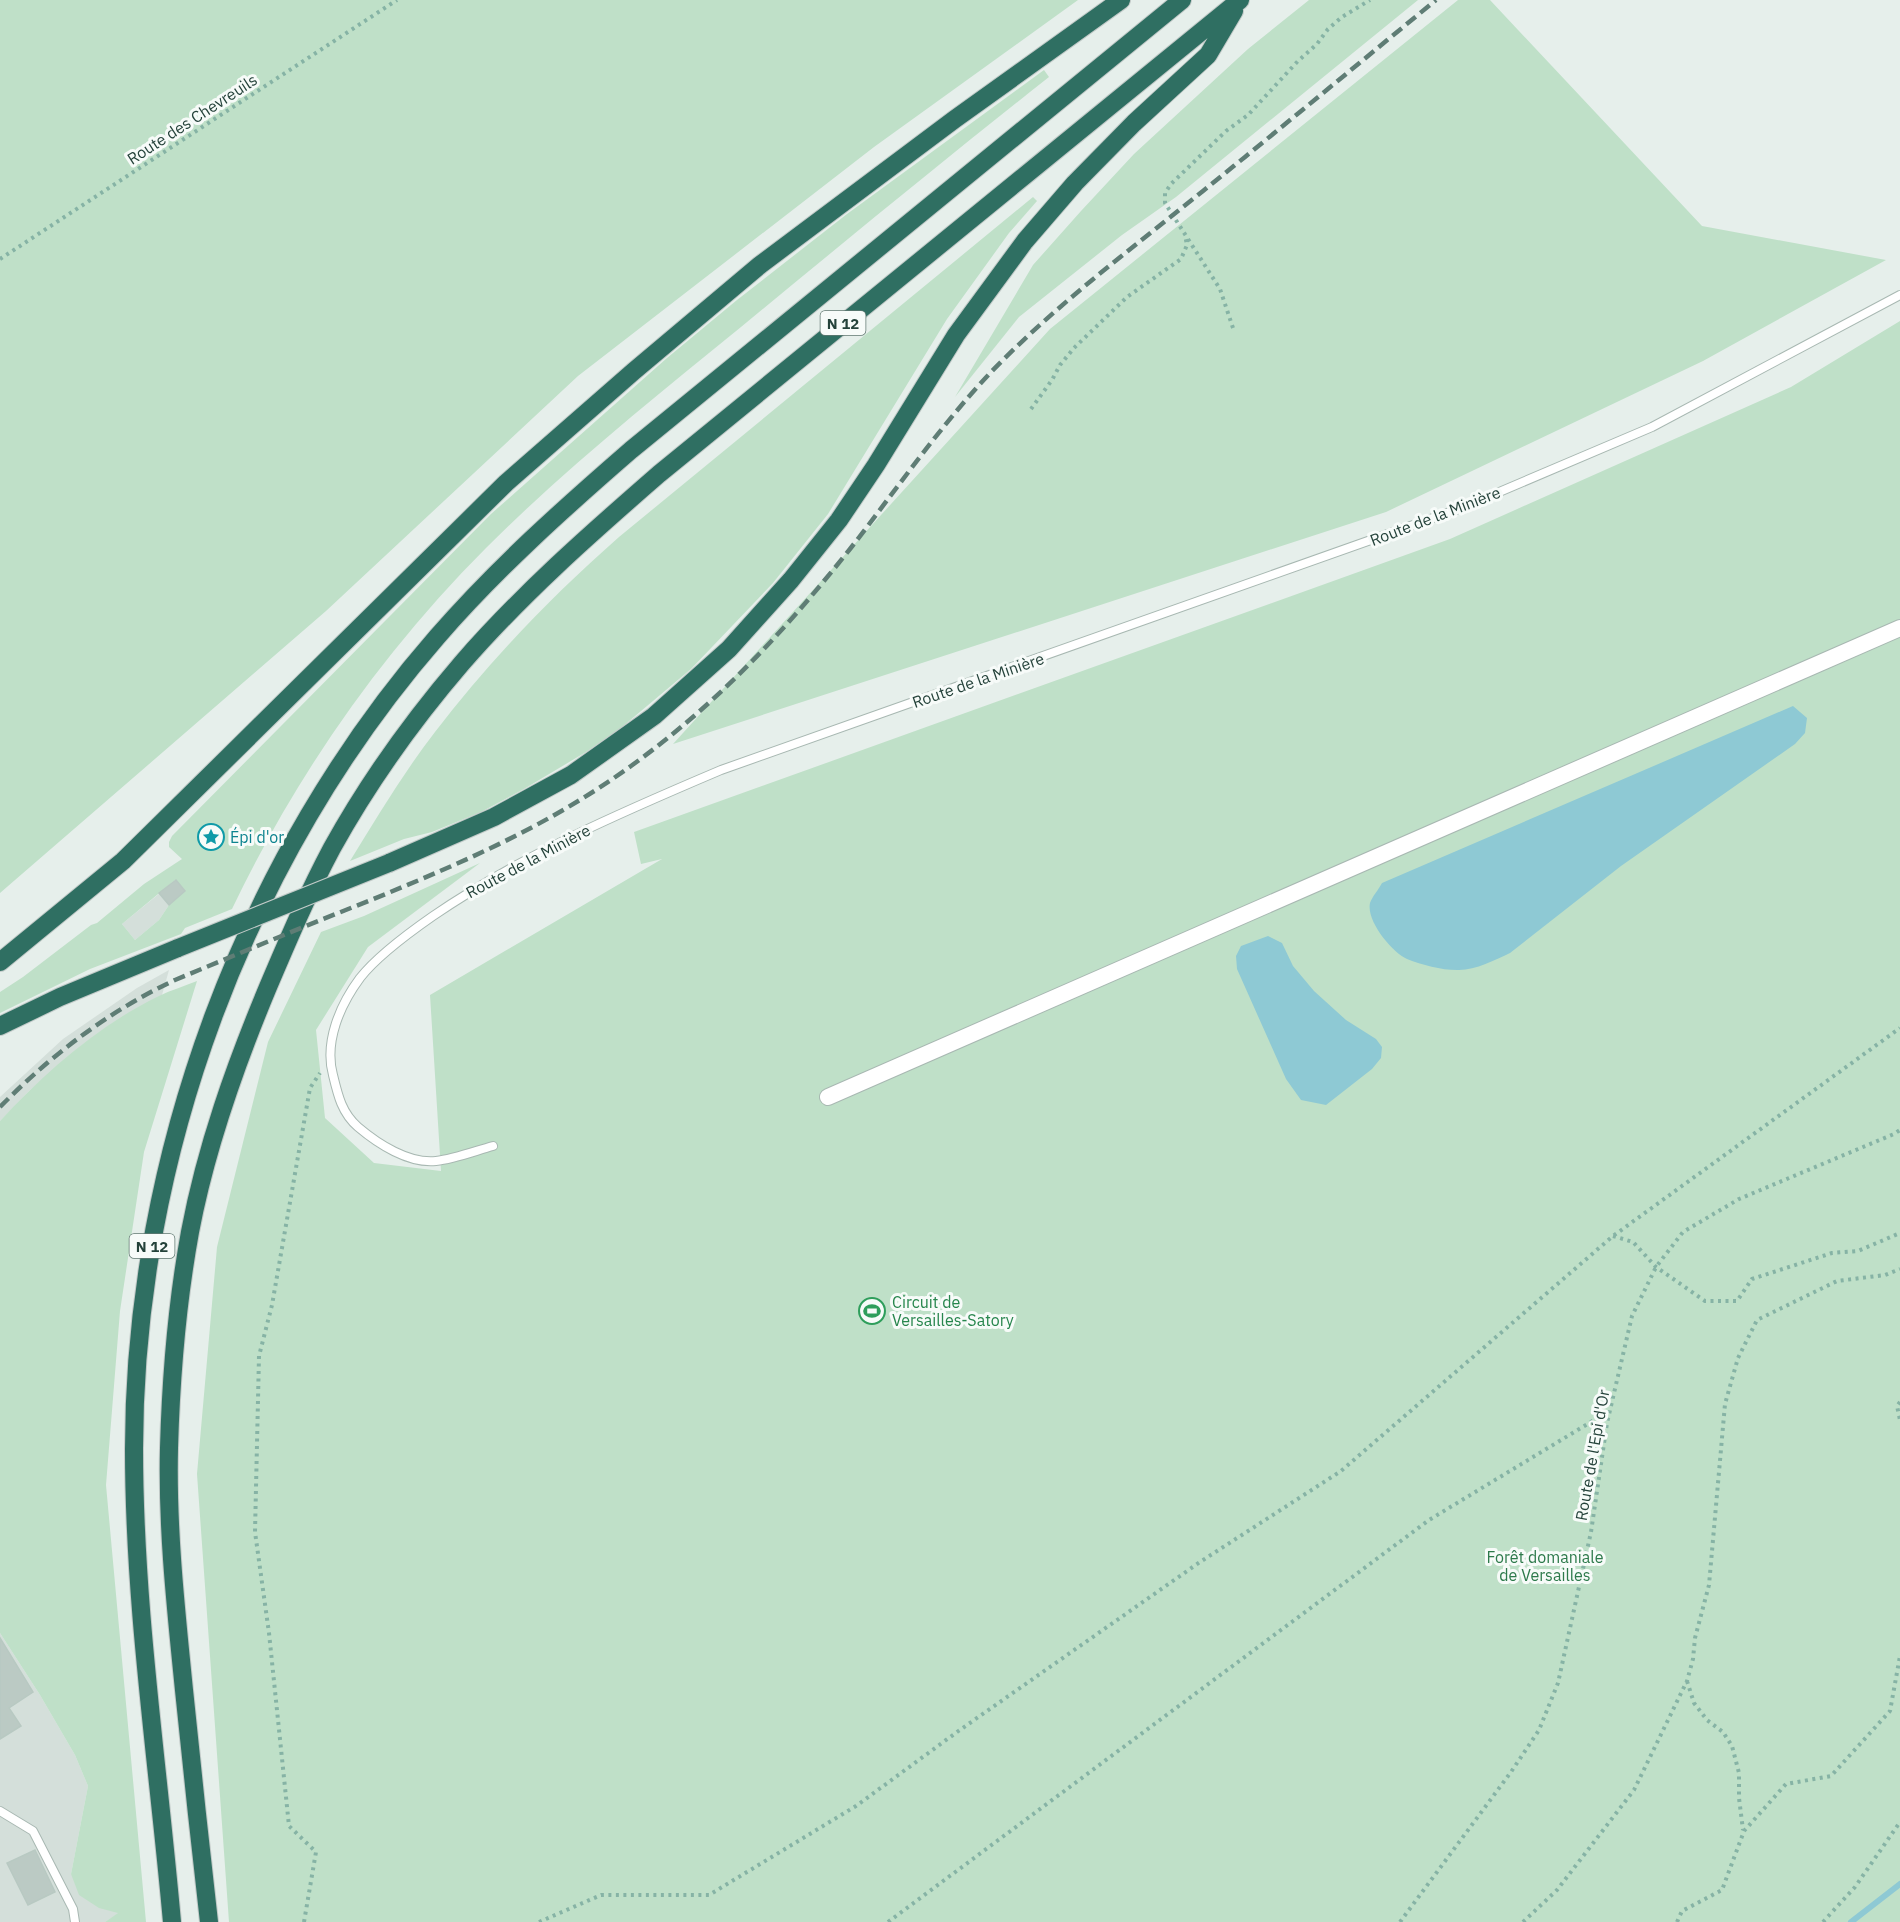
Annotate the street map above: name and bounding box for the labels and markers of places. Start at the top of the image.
place icon: Épi d'or [196,822,226,852]
place label: Épi d'or [230,826,284,847]
place label: Circuit de Versailles-Satory [892,1292,1014,1330]
sports icon: Circuit de Versailles-Satory [857,1296,887,1326]

